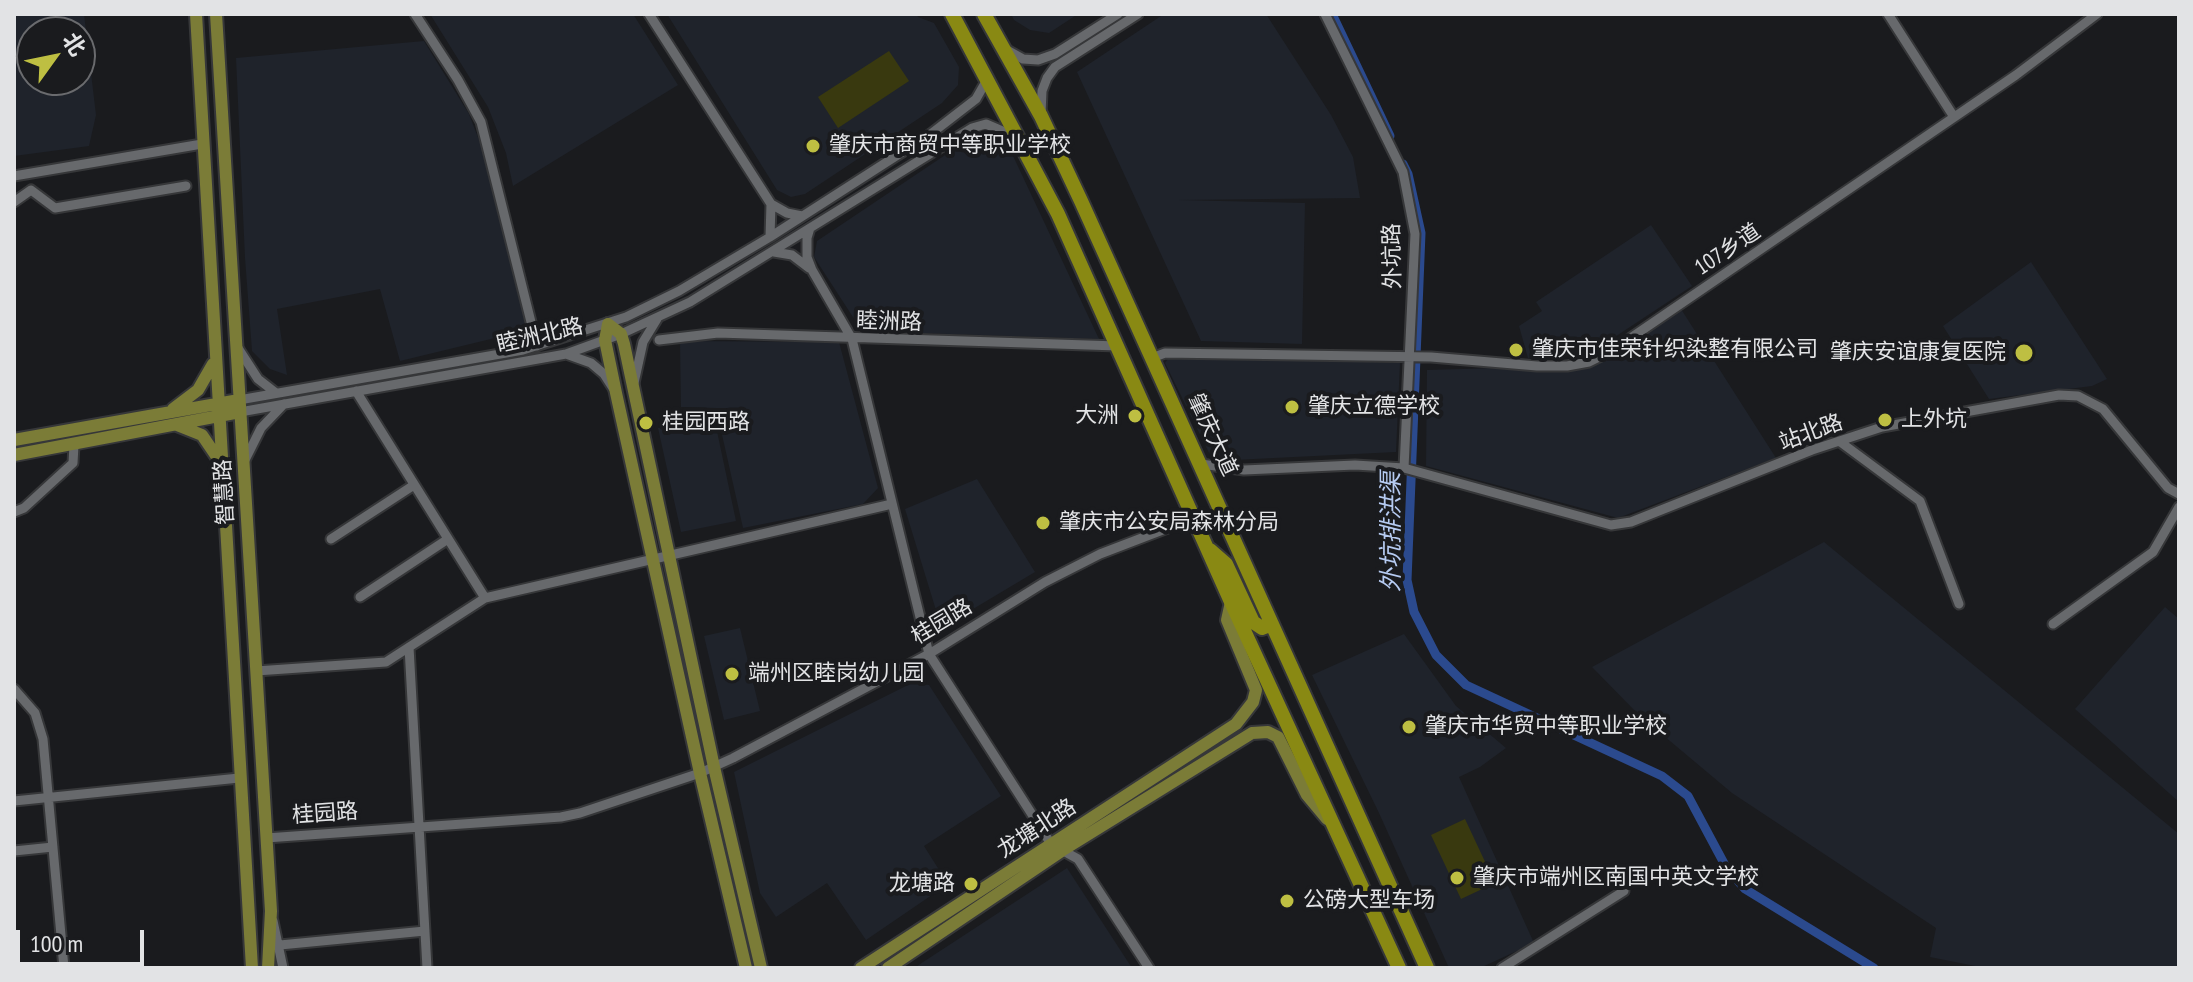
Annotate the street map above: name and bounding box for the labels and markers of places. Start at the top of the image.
place label: 肇庆市商贸中等职业学校 [829,133,1071,159]
marker: 肇庆市商贸中等职业学校 [804,137,822,155]
place label: 肇庆市佳荣针织染整有限公司 [1532,337,1818,363]
place label: 肇庆安谊康复医院 [1830,340,2006,366]
marker: 肇庆市佳荣针织染整有限公司 [1507,341,1525,359]
marker: 肇庆安谊康复医院 [2013,342,2035,364]
place label: 肇庆立德学校 [1308,394,1440,420]
marker: 肇庆立德学校 [1283,398,1301,416]
place label: 大洲 [1075,403,1119,429]
marker: 大洲 [1126,407,1144,425]
place label: 上外坑 [1901,407,1967,433]
place label: 桂园西路 [662,410,750,436]
marker: 上外坑 [1876,411,1894,429]
marker: 桂园西路 [637,414,655,432]
place label: 肇庆市公安局森林分局 [1059,510,1279,536]
marker: 肇庆市公安局森林分局 [1034,514,1052,532]
place label: 端州区睦岗幼儿园 [748,661,924,687]
marker: 端州区睦岗幼儿园 [723,665,741,683]
place label: 肇庆市华贸中等职业学校 [1425,714,1667,740]
marker: 肇庆市华贸中等职业学校 [1400,718,1418,736]
place label: 肇庆市端州区南国中英文学校 [1473,865,1759,891]
marker: 肇庆市端州区南国中英文学校 [1448,869,1466,887]
place label: 龙塘路 [889,871,955,897]
marker: 龙塘路 [962,875,980,893]
place label: 公磅大型车场 [1303,888,1435,914]
marker: 公磅大型车场 [1278,892,1296,910]

